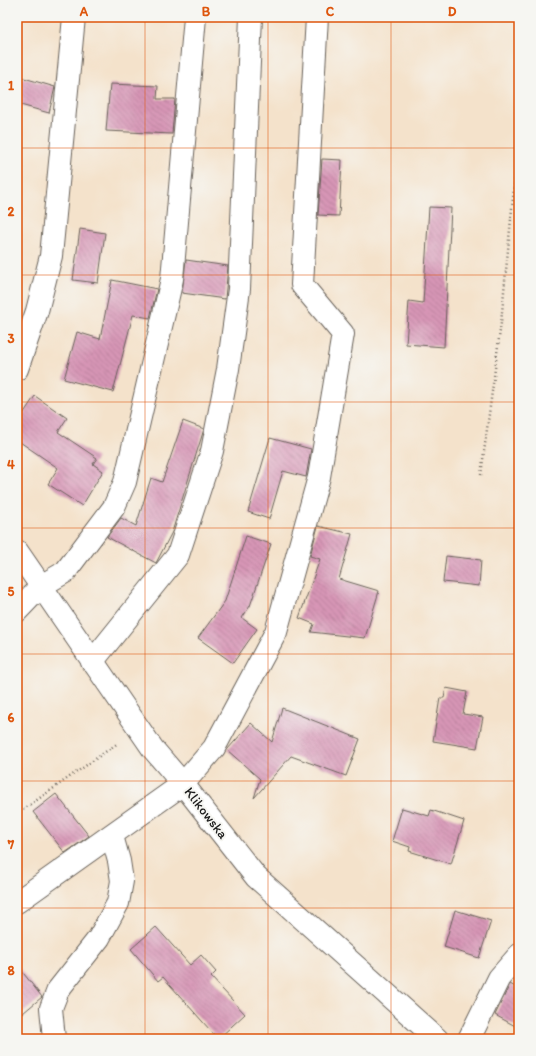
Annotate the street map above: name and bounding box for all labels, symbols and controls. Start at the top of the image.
text: A [79,4,89,19]
text: B [202,4,211,19]
text: C [326,4,335,19]
text: D [448,4,457,19]
text: 1 [8,78,14,93]
text: 2 [8,204,15,219]
text: 3 [7,331,15,346]
text: 4 [7,457,15,472]
text: 5 [8,584,15,599]
text: 6 [8,710,15,725]
street label: Klikowska [181,784,232,843]
text: 7 [7,837,15,852]
text: 8 [7,963,15,978]

